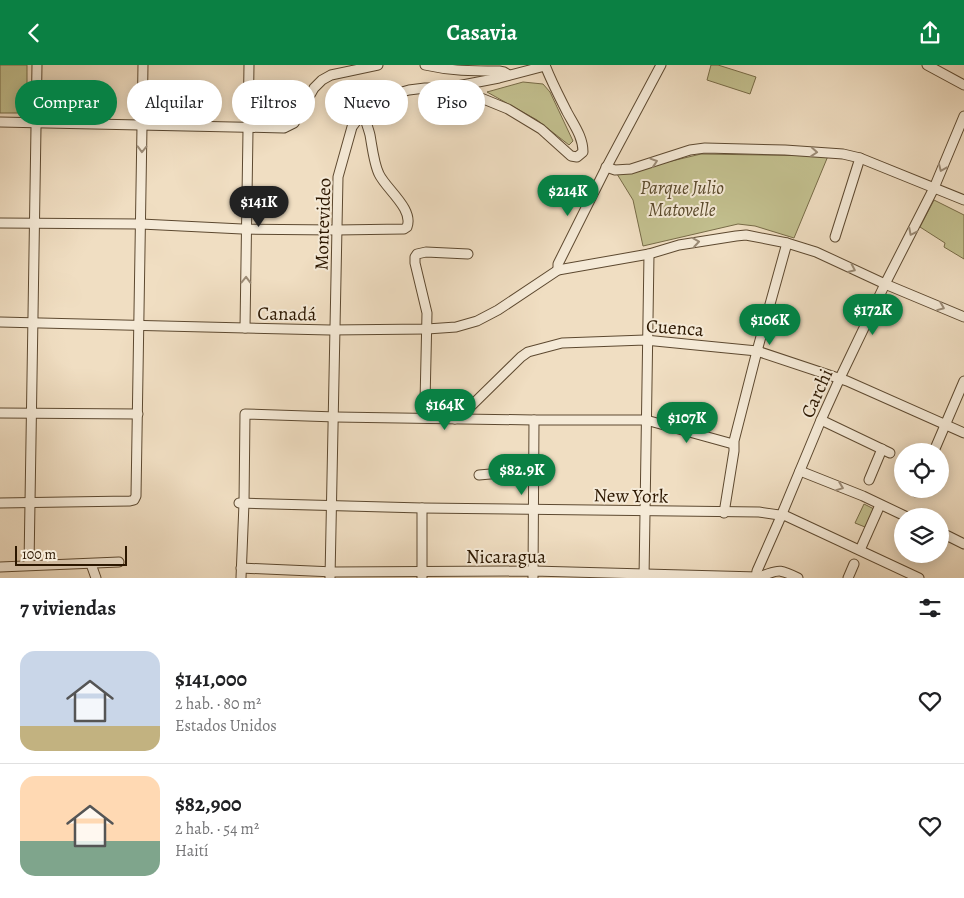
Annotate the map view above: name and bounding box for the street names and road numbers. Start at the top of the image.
street label: Montevideo [308,177,338,271]
street label: Canadá [257,300,317,328]
street label: Cuenca [645,313,705,343]
street label: Carchi [795,365,839,422]
street label: New York [593,482,669,510]
street label: Nicaragua [466,544,546,570]

